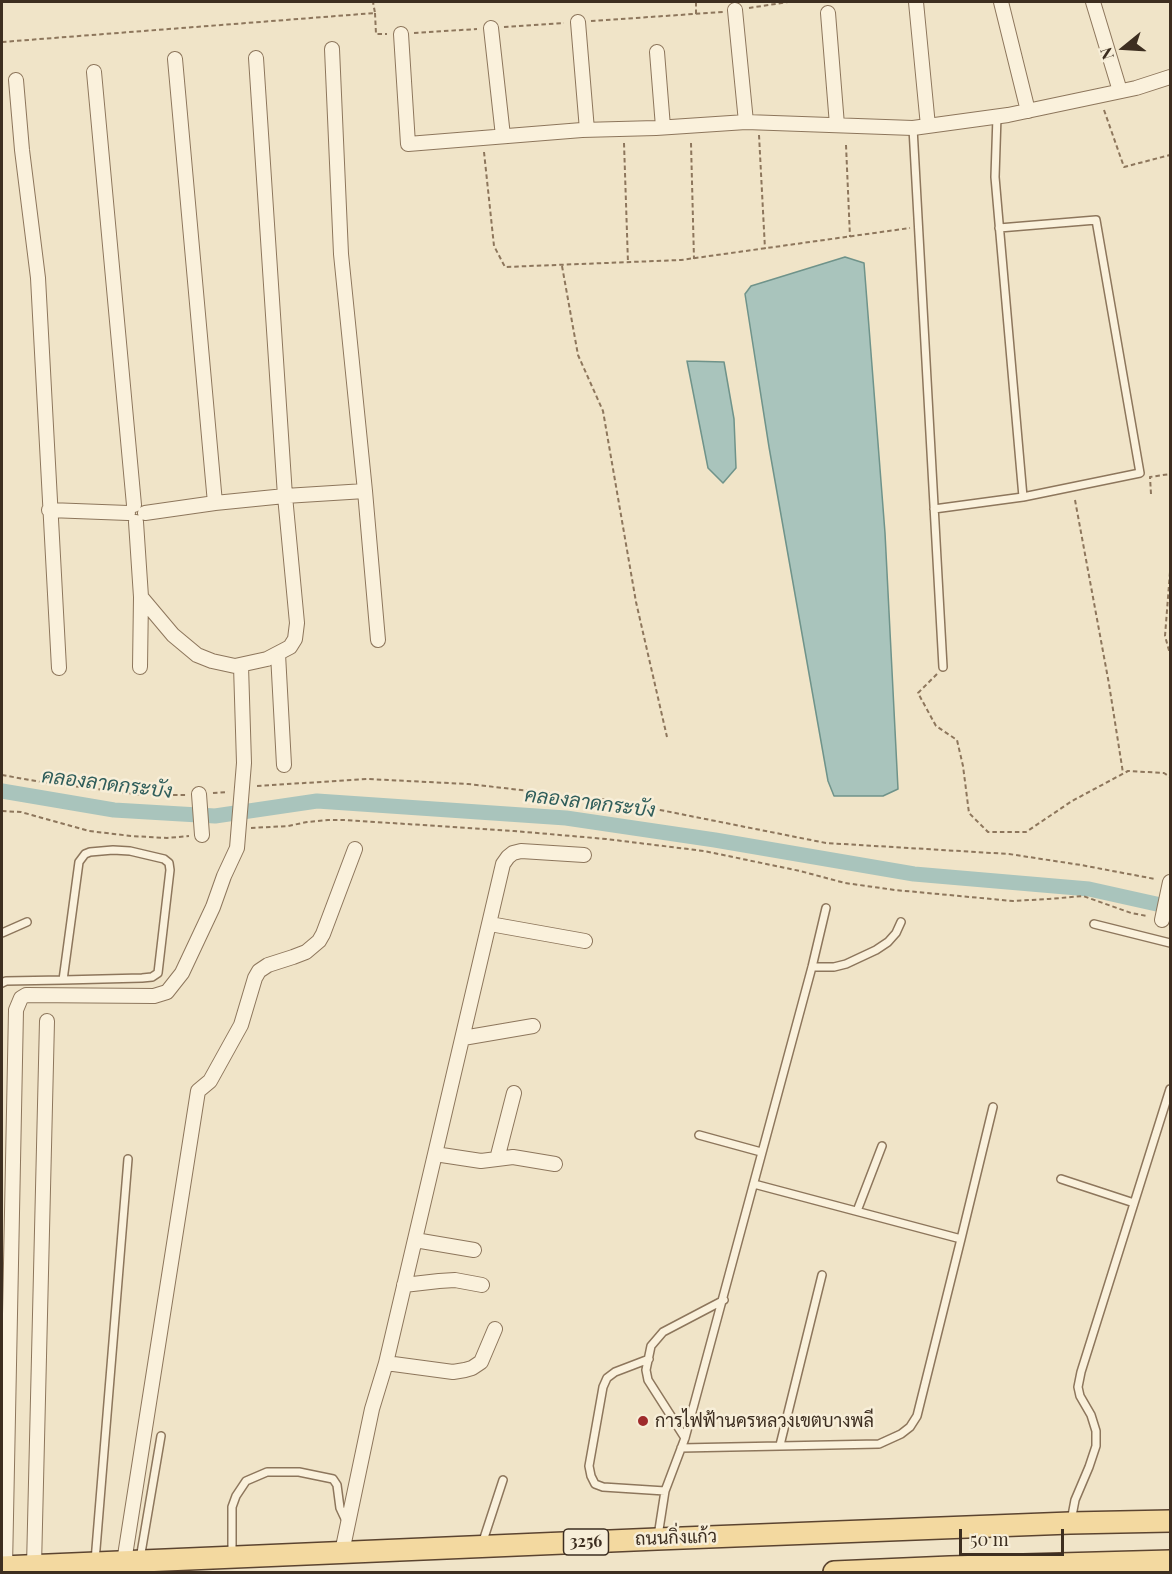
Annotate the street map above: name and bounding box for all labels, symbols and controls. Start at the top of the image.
north arrow [1094,18,1154,78]
text: N [1095,45,1118,62]
water label: คลองลาดกระบัง [40,764,174,804]
water label: คลองลาดกระบัง [523,783,657,823]
place label: การไฟฟ้านครหลวงเขตบางพลี [655,1410,874,1432]
marker: การไฟฟ้านครหลวงเขตบางพลี [636,1414,650,1428]
scale bar [962,1517,1067,1555]
street label: ถนนกิ่งแก้ว [635,1526,717,1550]
text: 50 m [970,1527,1009,1551]
road number: 3256 [564,1529,608,1555]

